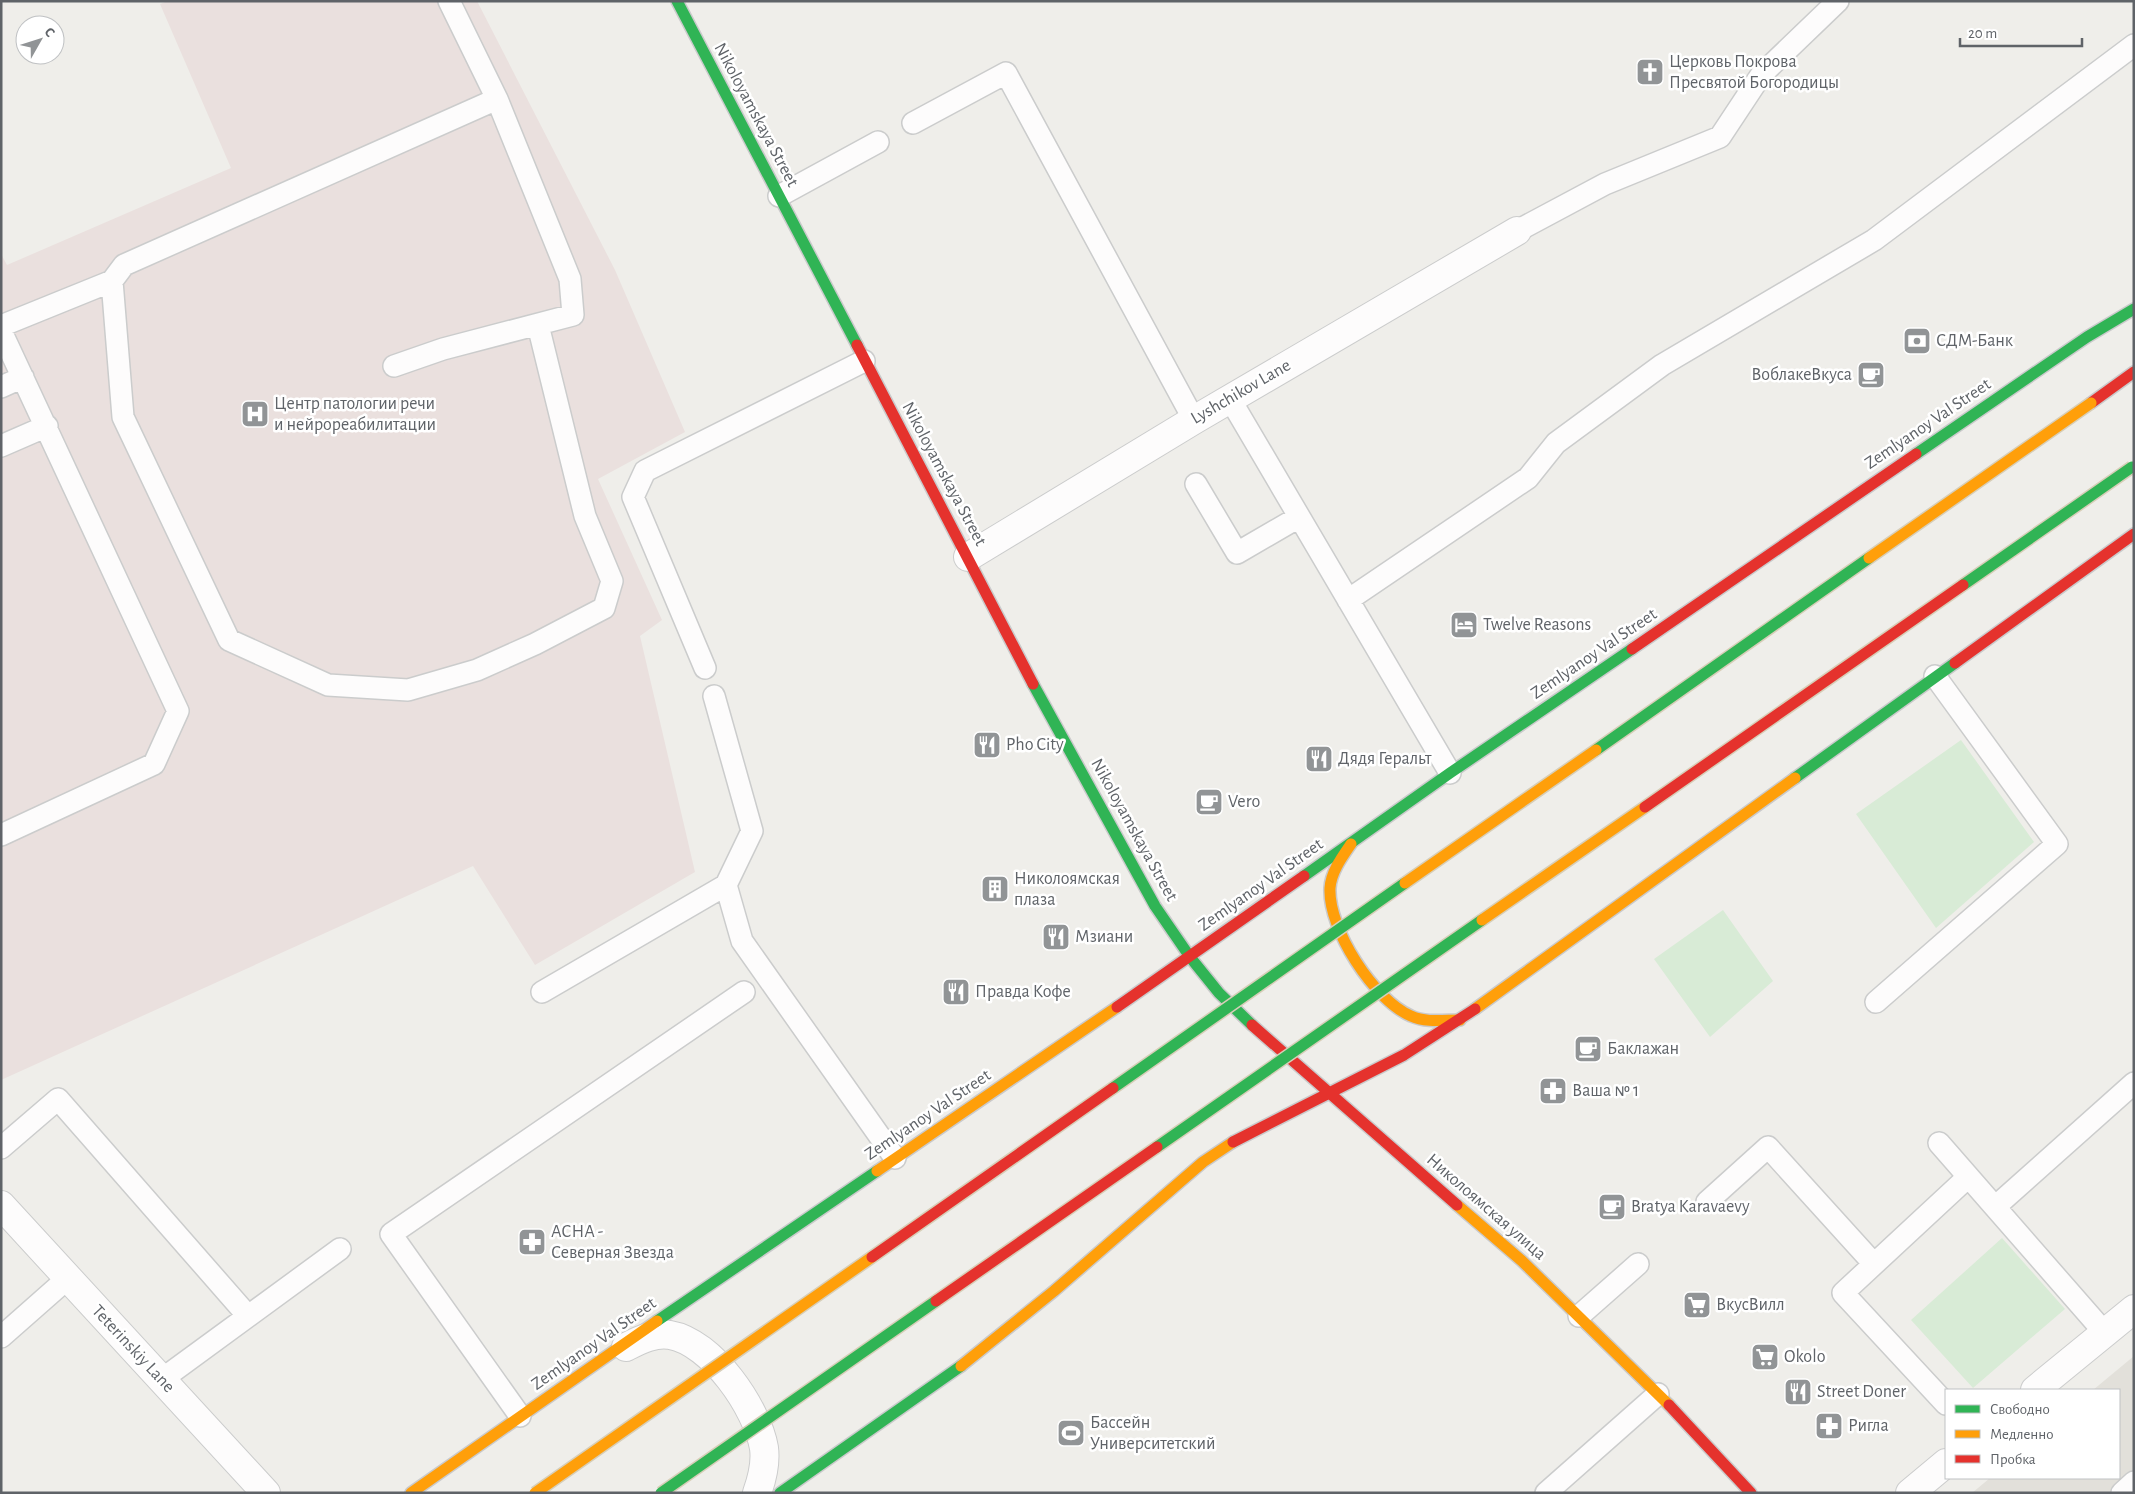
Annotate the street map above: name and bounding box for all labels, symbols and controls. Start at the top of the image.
north arrow [15,15,65,65]
scale bar [1960,15,2082,47]
text: С [41,25,57,40]
text: 20 m [1968,26,1997,41]
street label: Nikoloyamskaya Street [710,40,802,190]
place label: Церковь Покрова Пресвятой Богородицы [1669,53,1839,92]
church icon: Церковь Покрова Пресвятой Богородицы [1635,57,1665,87]
bank icon: СДМ-Банк [1902,326,1932,356]
place label: СДМ-Банк [1936,332,2014,350]
street label: Lyshchikov Lane [1188,356,1294,428]
cafe icon: ВоблакеВкуса [1856,360,1886,390]
place label: ВоблакеВкуса [1751,365,1852,384]
street label: Zemlyanoy Val Street [1862,375,1994,473]
place label: Центр патологии речи и нейрореабилитации [274,395,436,434]
hospital icon: Центр патологии речи и нейрореабилитации [240,399,270,429]
street label: Nikoloyamskaya Street [898,399,990,549]
street label: Zemlyanoy Val Street [1528,605,1660,703]
hotel icon: Twelve Reasons [1449,610,1479,640]
place label: Twelve Reasons [1483,616,1591,634]
restaurant icon: Pho City [972,730,1002,760]
place label: Pho City [1006,736,1064,754]
restaurant icon: Дядя Геральт [1304,744,1334,774]
place label: Дядя Геральт [1338,750,1432,768]
street label: Nikoloyamskaya Street [1087,756,1181,905]
cafe icon: Vero [1194,787,1224,817]
place label: Vero [1228,793,1260,811]
street label: Zemlyanoy Val Street [1195,835,1327,935]
place label: Николоямская плаза [1014,870,1120,909]
building icon: Николоямская плаза [980,874,1010,904]
restaurant icon: Мзиани [1041,922,1071,952]
place label: Мзиани [1075,928,1133,946]
restaurant icon: Правда Кофе [941,977,971,1007]
place label: Правда Кофе [975,983,1071,1001]
cafe icon: Баклажан [1573,1034,1603,1064]
place label: Баклажан [1607,1040,1679,1058]
street label: Zemlyanoy Val Street [862,1066,994,1164]
pharmacy icon: Ваша № 1 [1538,1076,1568,1106]
place label: Ваша № 1 [1572,1082,1639,1100]
street label: Николоямская улица [1423,1150,1549,1264]
cafe icon: Bratya Karavaevy [1597,1192,1627,1222]
place label: Bratya Karavaevy [1631,1198,1750,1216]
place label: АСНА - Северная Звезда [551,1223,674,1262]
pharmacy icon: АСНА - Северная Звезда [517,1227,547,1257]
supermarket icon: ВкусВилл [1682,1290,1712,1320]
street label: Zemlyanoy Val Street [528,1294,660,1394]
place label: ВкусВилл [1716,1296,1785,1314]
street label: Teterinskiy Lane [88,1302,178,1396]
supermarket icon: Okolo [1750,1342,1780,1372]
place label: Okolo [1784,1348,1826,1366]
restaurant icon: Street Doner [1783,1377,1813,1407]
place label: Street Doner [1817,1383,1906,1401]
legend [1945,1389,2120,1479]
text: Свободно [1990,1402,2050,1417]
pharmacy icon: Ригла [1814,1411,1844,1441]
place label: Бассейн Университетский [1090,1414,1215,1453]
place label: Ригла [1848,1417,1889,1435]
sports icon: Бассейн Университетский [1056,1418,1086,1448]
text: Медленно [1990,1427,2054,1442]
text: Пробка [1990,1452,2036,1467]

